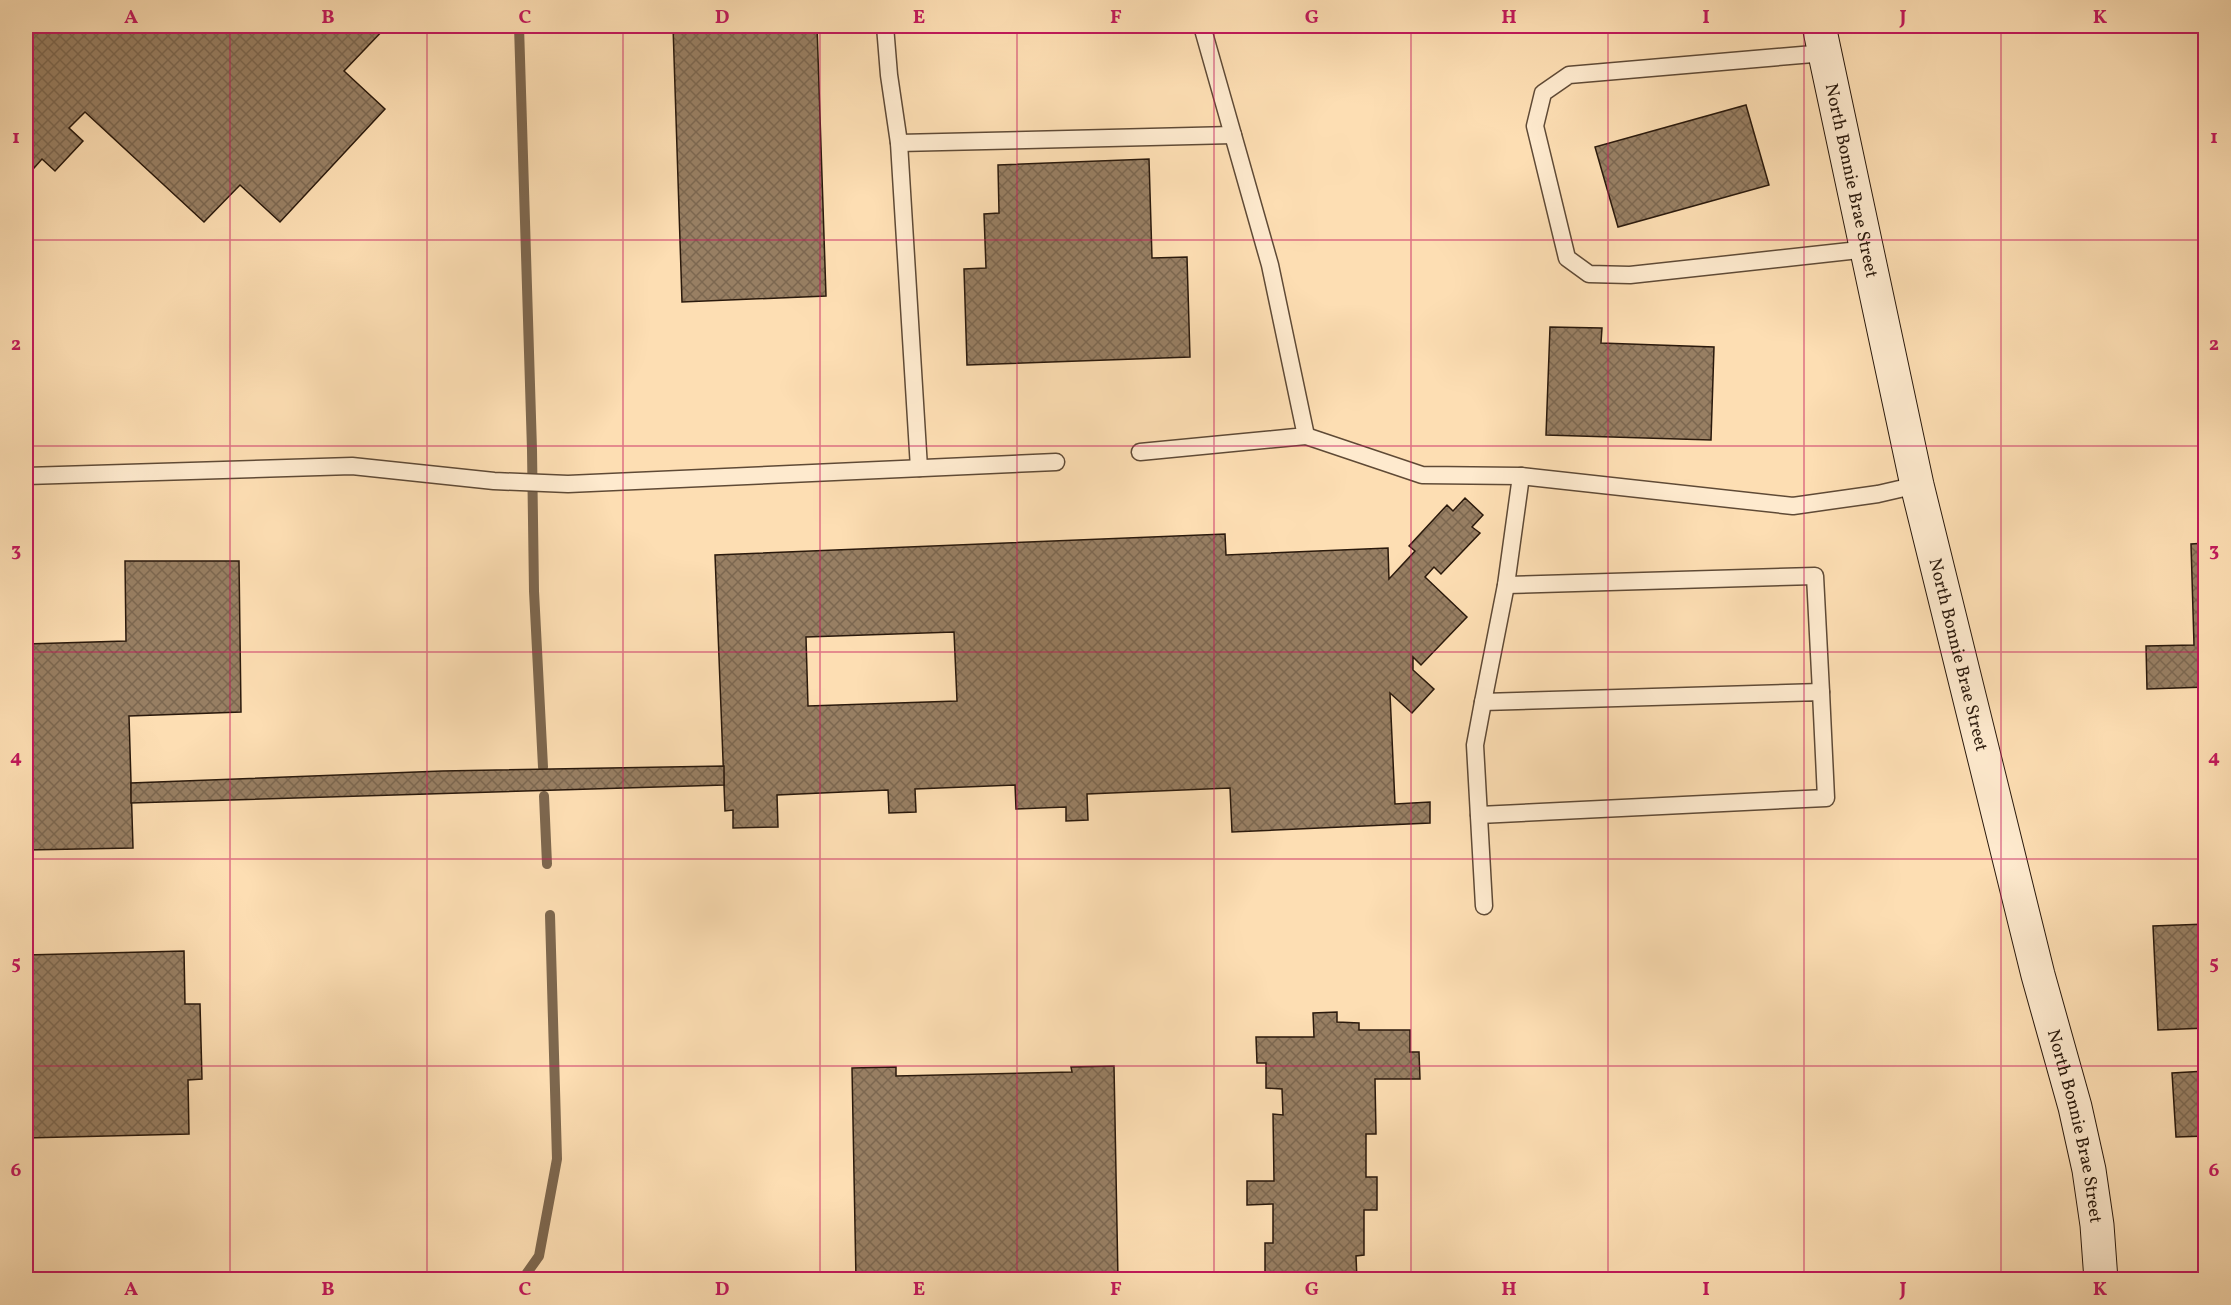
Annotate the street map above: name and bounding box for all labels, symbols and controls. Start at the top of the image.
text: A [124,4,138,32]
text: B [321,4,335,32]
text: C [519,4,532,32]
text: D [715,4,729,32]
text: E [913,4,925,32]
text: F [1110,4,1122,32]
text: G [1305,4,1319,32]
text: H [1501,4,1517,32]
text: I [1702,4,1710,32]
text: J [1898,4,1907,32]
text: K [2093,4,2108,32]
street label: North Bonnie Brae Street [1818,81,1883,280]
text: 1 [12,124,20,152]
text: 1 [2210,124,2218,152]
text: 2 [11,331,21,359]
text: 2 [2209,331,2219,359]
text: 3 [11,537,21,565]
text: 3 [2209,537,2219,565]
street label: North Bonnie Brae Street [1922,556,1993,754]
text: 4 [10,744,22,772]
text: 4 [2208,744,2220,772]
text: 5 [11,950,21,978]
text: 5 [2209,950,2219,978]
street label: North Bonnie Brae Street [2040,1027,2108,1225]
text: 6 [11,1157,22,1185]
text: 6 [2209,1157,2220,1185]
text: A [124,1276,138,1304]
text: B [321,1276,335,1304]
text: C [519,1276,532,1304]
text: D [715,1276,729,1304]
text: E [913,1276,925,1304]
text: F [1110,1276,1122,1304]
text: G [1305,1276,1319,1304]
text: H [1501,1276,1517,1304]
text: I [1702,1276,1710,1304]
text: J [1898,1276,1907,1304]
text: K [2093,1276,2108,1304]

